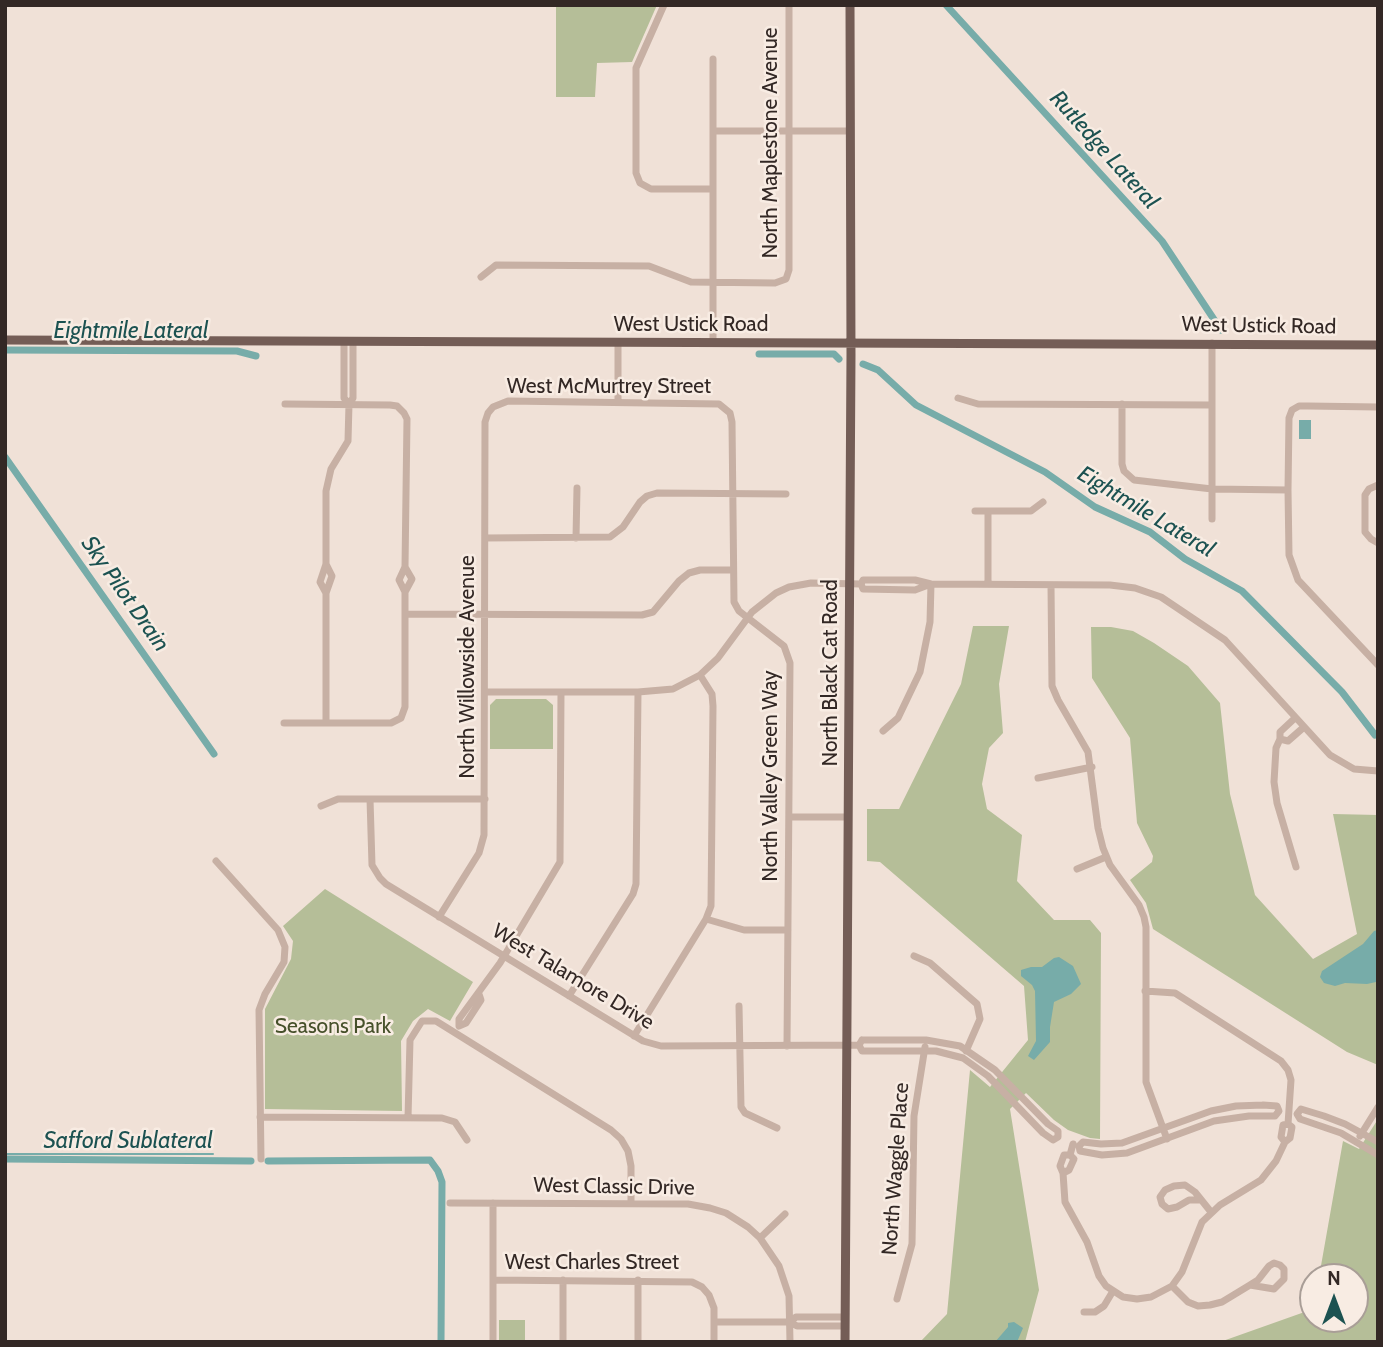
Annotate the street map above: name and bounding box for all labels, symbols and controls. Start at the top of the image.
street label: North Maplestone Avenue [758,27,784,259]
water label: Rutledge Lateral [1044,85,1164,215]
street label: West Ustick Road [614,312,768,338]
street label: West Ustick Road [1181,312,1337,340]
water label: Eightmile Lateral [54,317,208,345]
street label: West McMurtrey Street [507,374,711,400]
water label: Eightmile Lateral [1072,460,1220,564]
water label: Sky Pilot Drain [75,531,175,657]
street label: North Willowside Avenue [455,555,481,779]
street label: North Black Cat Road [818,579,844,767]
street label: North Valley Green Way [758,670,784,882]
street label: West Talamore Drive [488,919,658,1035]
park label: Seasons Park [275,1014,391,1040]
street label: North Waggle Place [877,1082,915,1256]
water label: Safford Sublateral [43,1127,213,1155]
street label: West Classic Drive [533,1173,695,1201]
street label: West Charles Street [505,1250,679,1276]
north arrow [1299,1263,1369,1333]
text: N [1327,1267,1341,1290]

